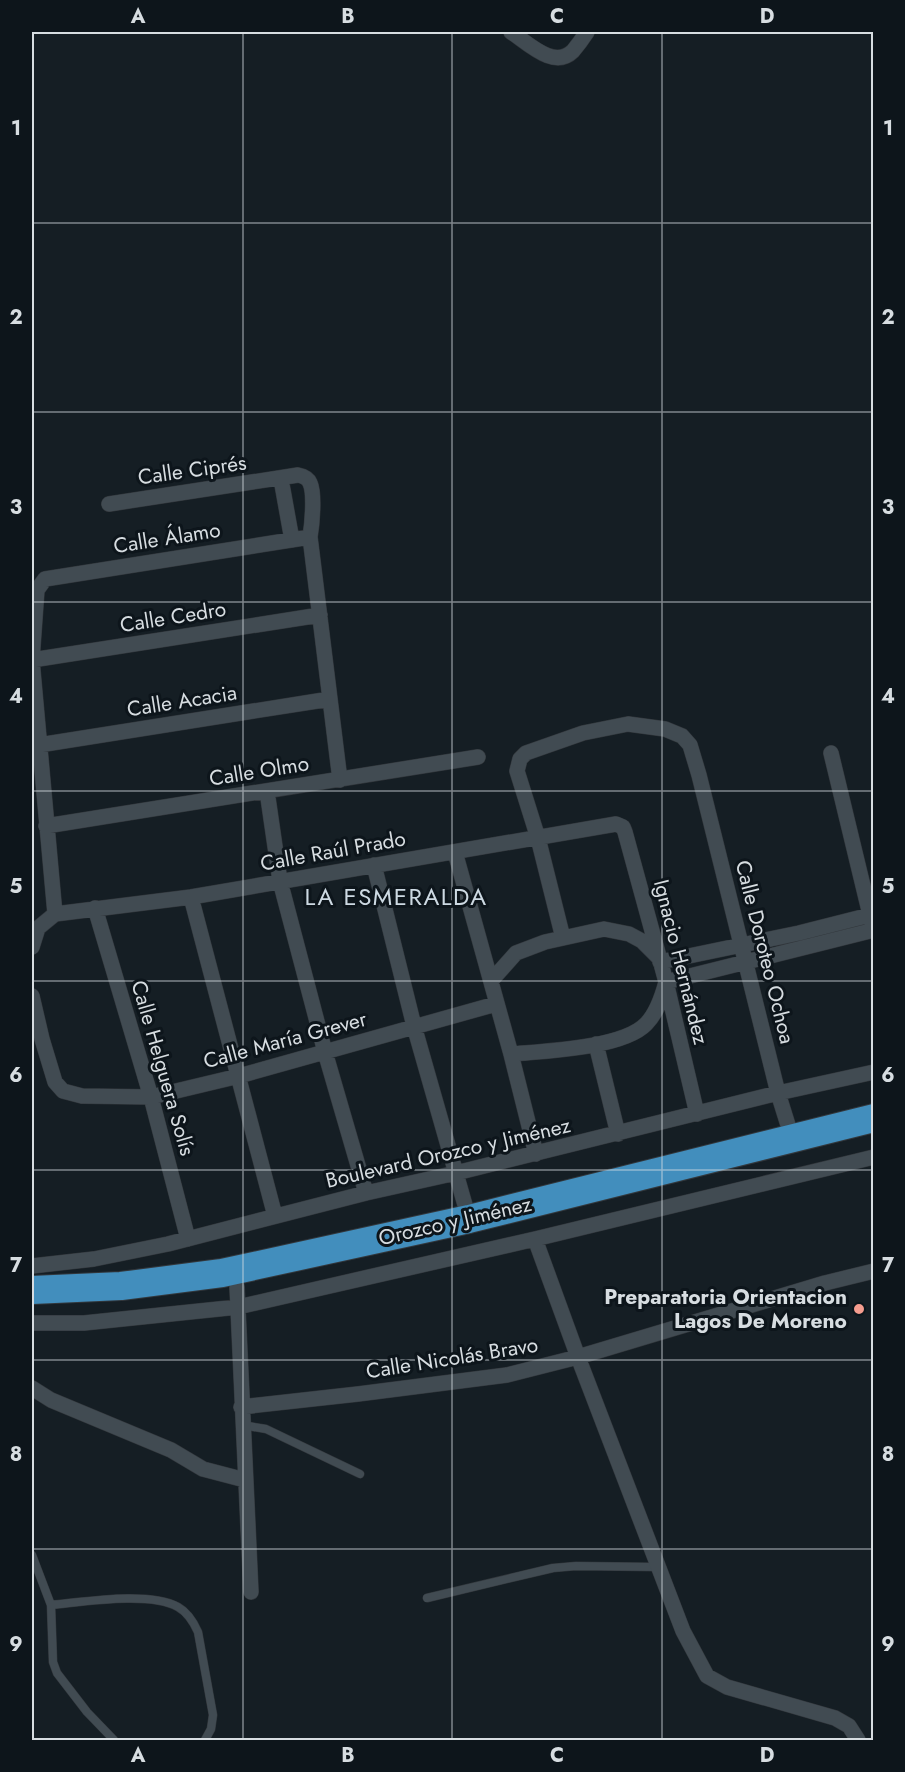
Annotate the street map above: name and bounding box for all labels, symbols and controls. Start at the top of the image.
text: A [130,2,146,31]
text: B [341,2,355,31]
text: C [550,2,564,31]
text: D [760,2,774,31]
text: 1 [11,114,21,143]
text: 1 [883,114,893,143]
text: 2 [9,303,23,332]
text: 2 [881,303,895,332]
street label: Calle Ciprés [136,448,248,492]
text: 3 [10,493,22,522]
text: 3 [882,493,894,522]
street label: Calle Álamo [111,515,223,561]
street label: Calle Cedro [118,594,228,640]
street label: Calle Acacia [125,678,239,724]
text: 4 [9,682,23,711]
text: 4 [881,682,895,711]
street label: Calle Olmo [207,748,311,794]
street label: Calle Raúl Prado [258,823,408,879]
street label: Calle Doroteo Ochoa [728,857,802,1047]
text: 5 [10,872,23,901]
text: 5 [882,872,895,901]
street label: Ignacio Hernández [646,876,716,1048]
district label: LA ESMERALDA [304,879,488,914]
street label: Calle Helguera Solís [124,977,202,1159]
street label: Calle María Grever [200,1004,371,1076]
text: 6 [9,1061,23,1090]
text: 6 [881,1061,895,1090]
street label: Boulevard Orozco y Jiménez [323,1110,574,1196]
street label: Orozco y Jiménez [376,1189,535,1253]
text: 7 [10,1251,23,1280]
text: 7 [882,1251,895,1280]
place label: Preparatoria Orientacion Lagos De Moreno [604,1282,847,1336]
marker: Preparatoria Orientacion Lagos De Moreno [852,1302,866,1316]
street label: Calle Nicolás Bravo [364,1330,540,1386]
text: 8 [10,1440,22,1469]
text: 8 [882,1440,894,1469]
text: 9 [9,1630,23,1659]
text: 9 [881,1630,895,1659]
text: A [130,1741,146,1770]
text: B [341,1741,355,1770]
text: C [550,1741,564,1770]
text: D [760,1741,774,1770]

